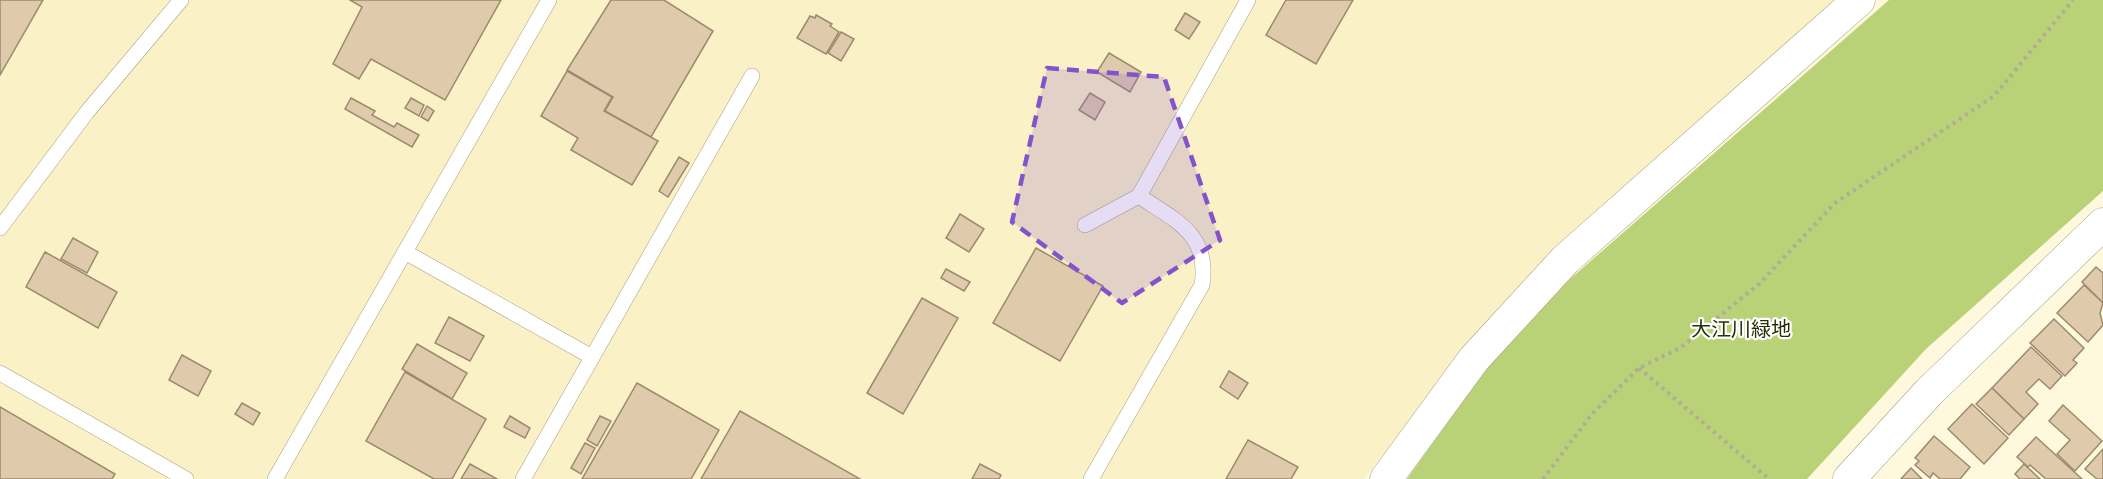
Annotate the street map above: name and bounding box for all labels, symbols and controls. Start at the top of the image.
park label: 大江川緑地 [1691,317,1791,341]

